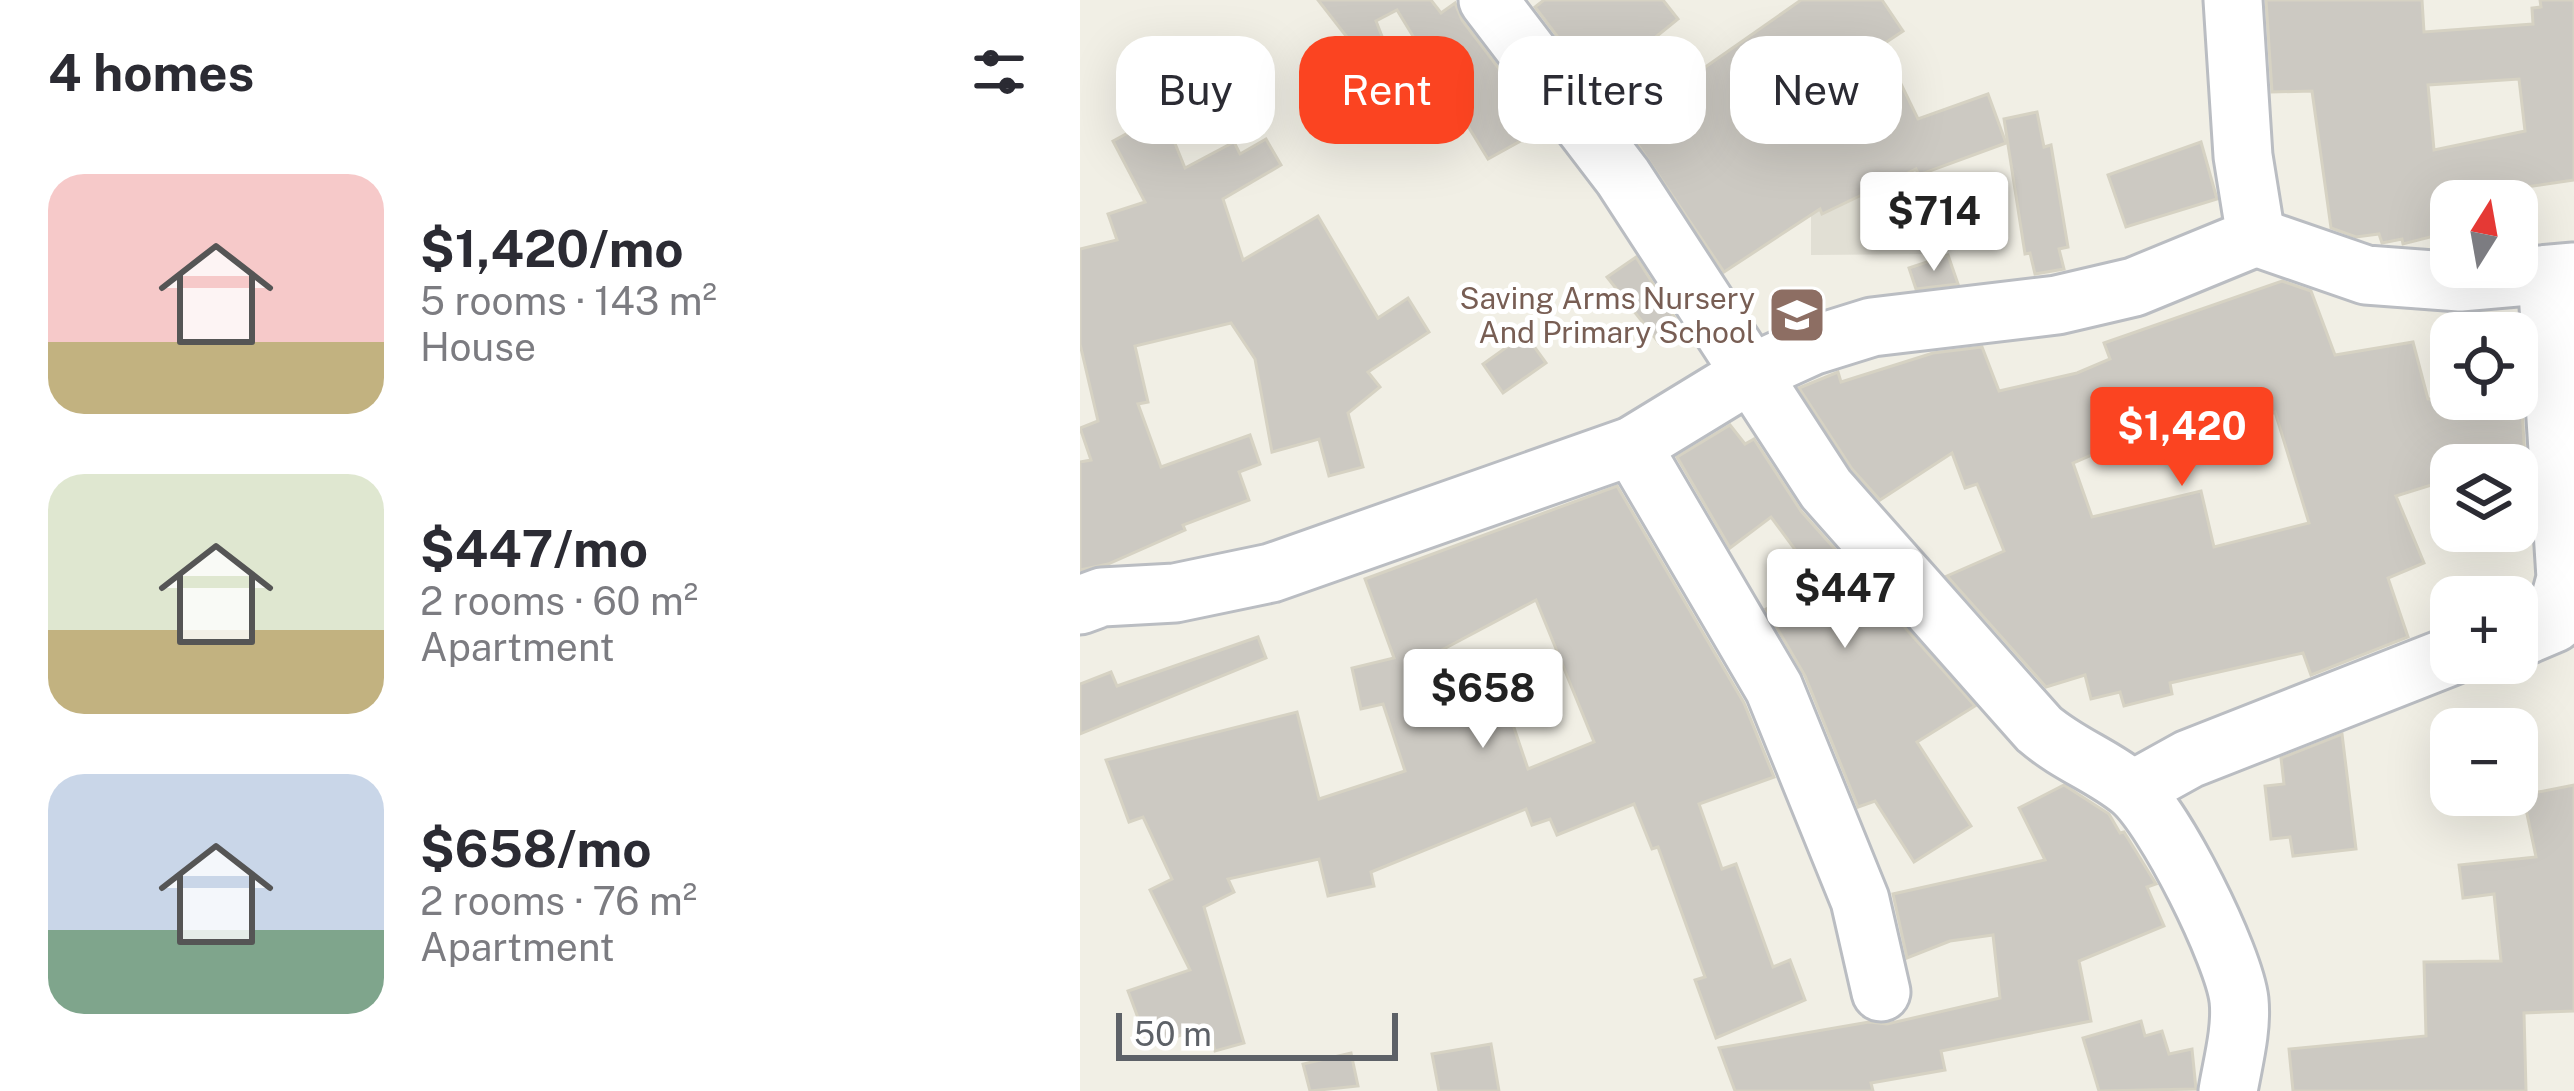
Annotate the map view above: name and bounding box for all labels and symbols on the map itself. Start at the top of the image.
pin: $714 [1863,172,2005,274]
north arrow [2430,180,2538,288]
place label: Saving Arms Nursery And Primary School [1459,280,1755,350]
school or university icon: Saving Arms Nursery And Primary School [1766,284,1828,346]
pin: $1,420 [2084,387,2280,489]
pin: $447 [1774,549,1916,651]
pin: $658 [1412,649,1554,751]
scale bar [1116,1007,1398,1060]

